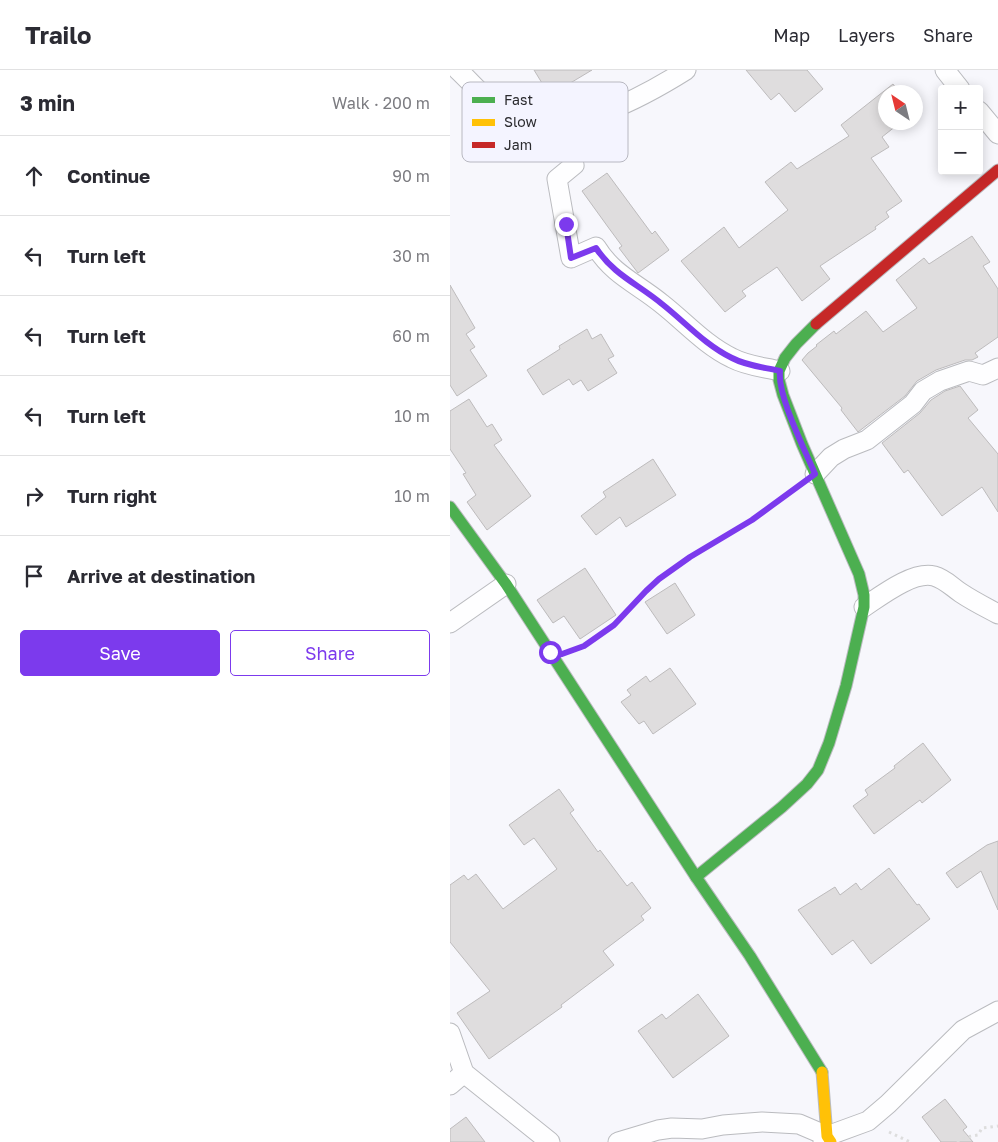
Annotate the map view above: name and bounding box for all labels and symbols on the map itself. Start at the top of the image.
legend [462,82,628,162]
north arrow [878,85,923,130]
text: Fast [504,91,533,108]
text: Slow [504,113,537,130]
text: Jam [504,136,532,153]
route end [555,213,578,236]
route start [539,641,562,664]

